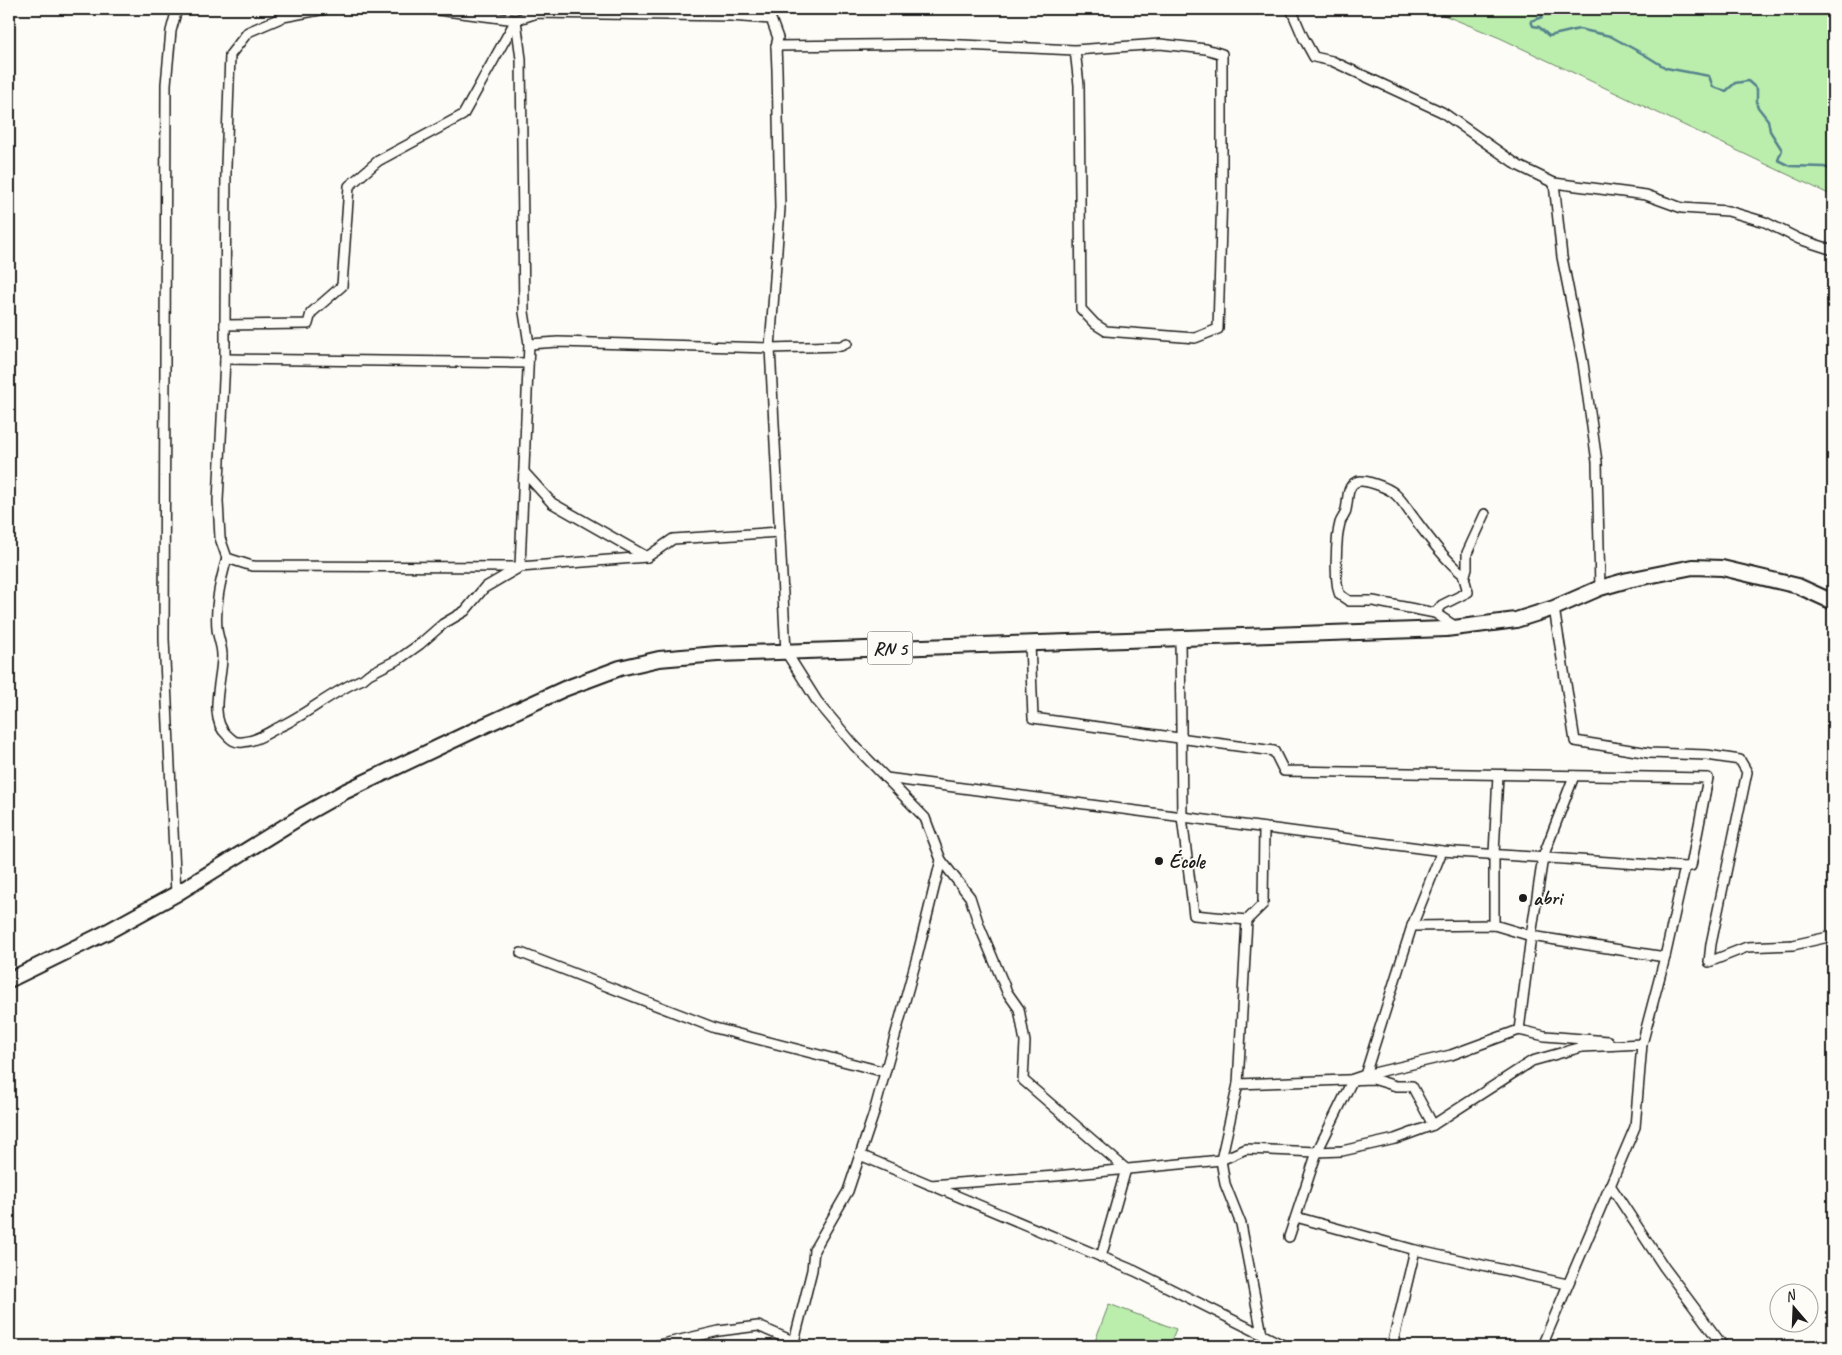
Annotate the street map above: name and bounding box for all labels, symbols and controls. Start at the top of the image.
road number: RN 5 [868,632,912,664]
place label: École [1169,849,1206,874]
marker: École [1153,855,1165,867]
place label: abri [1533,886,1565,911]
marker: abri [1517,892,1529,904]
north arrow [1770,1282,1820,1332]
text: N [1783,1286,1799,1306]

